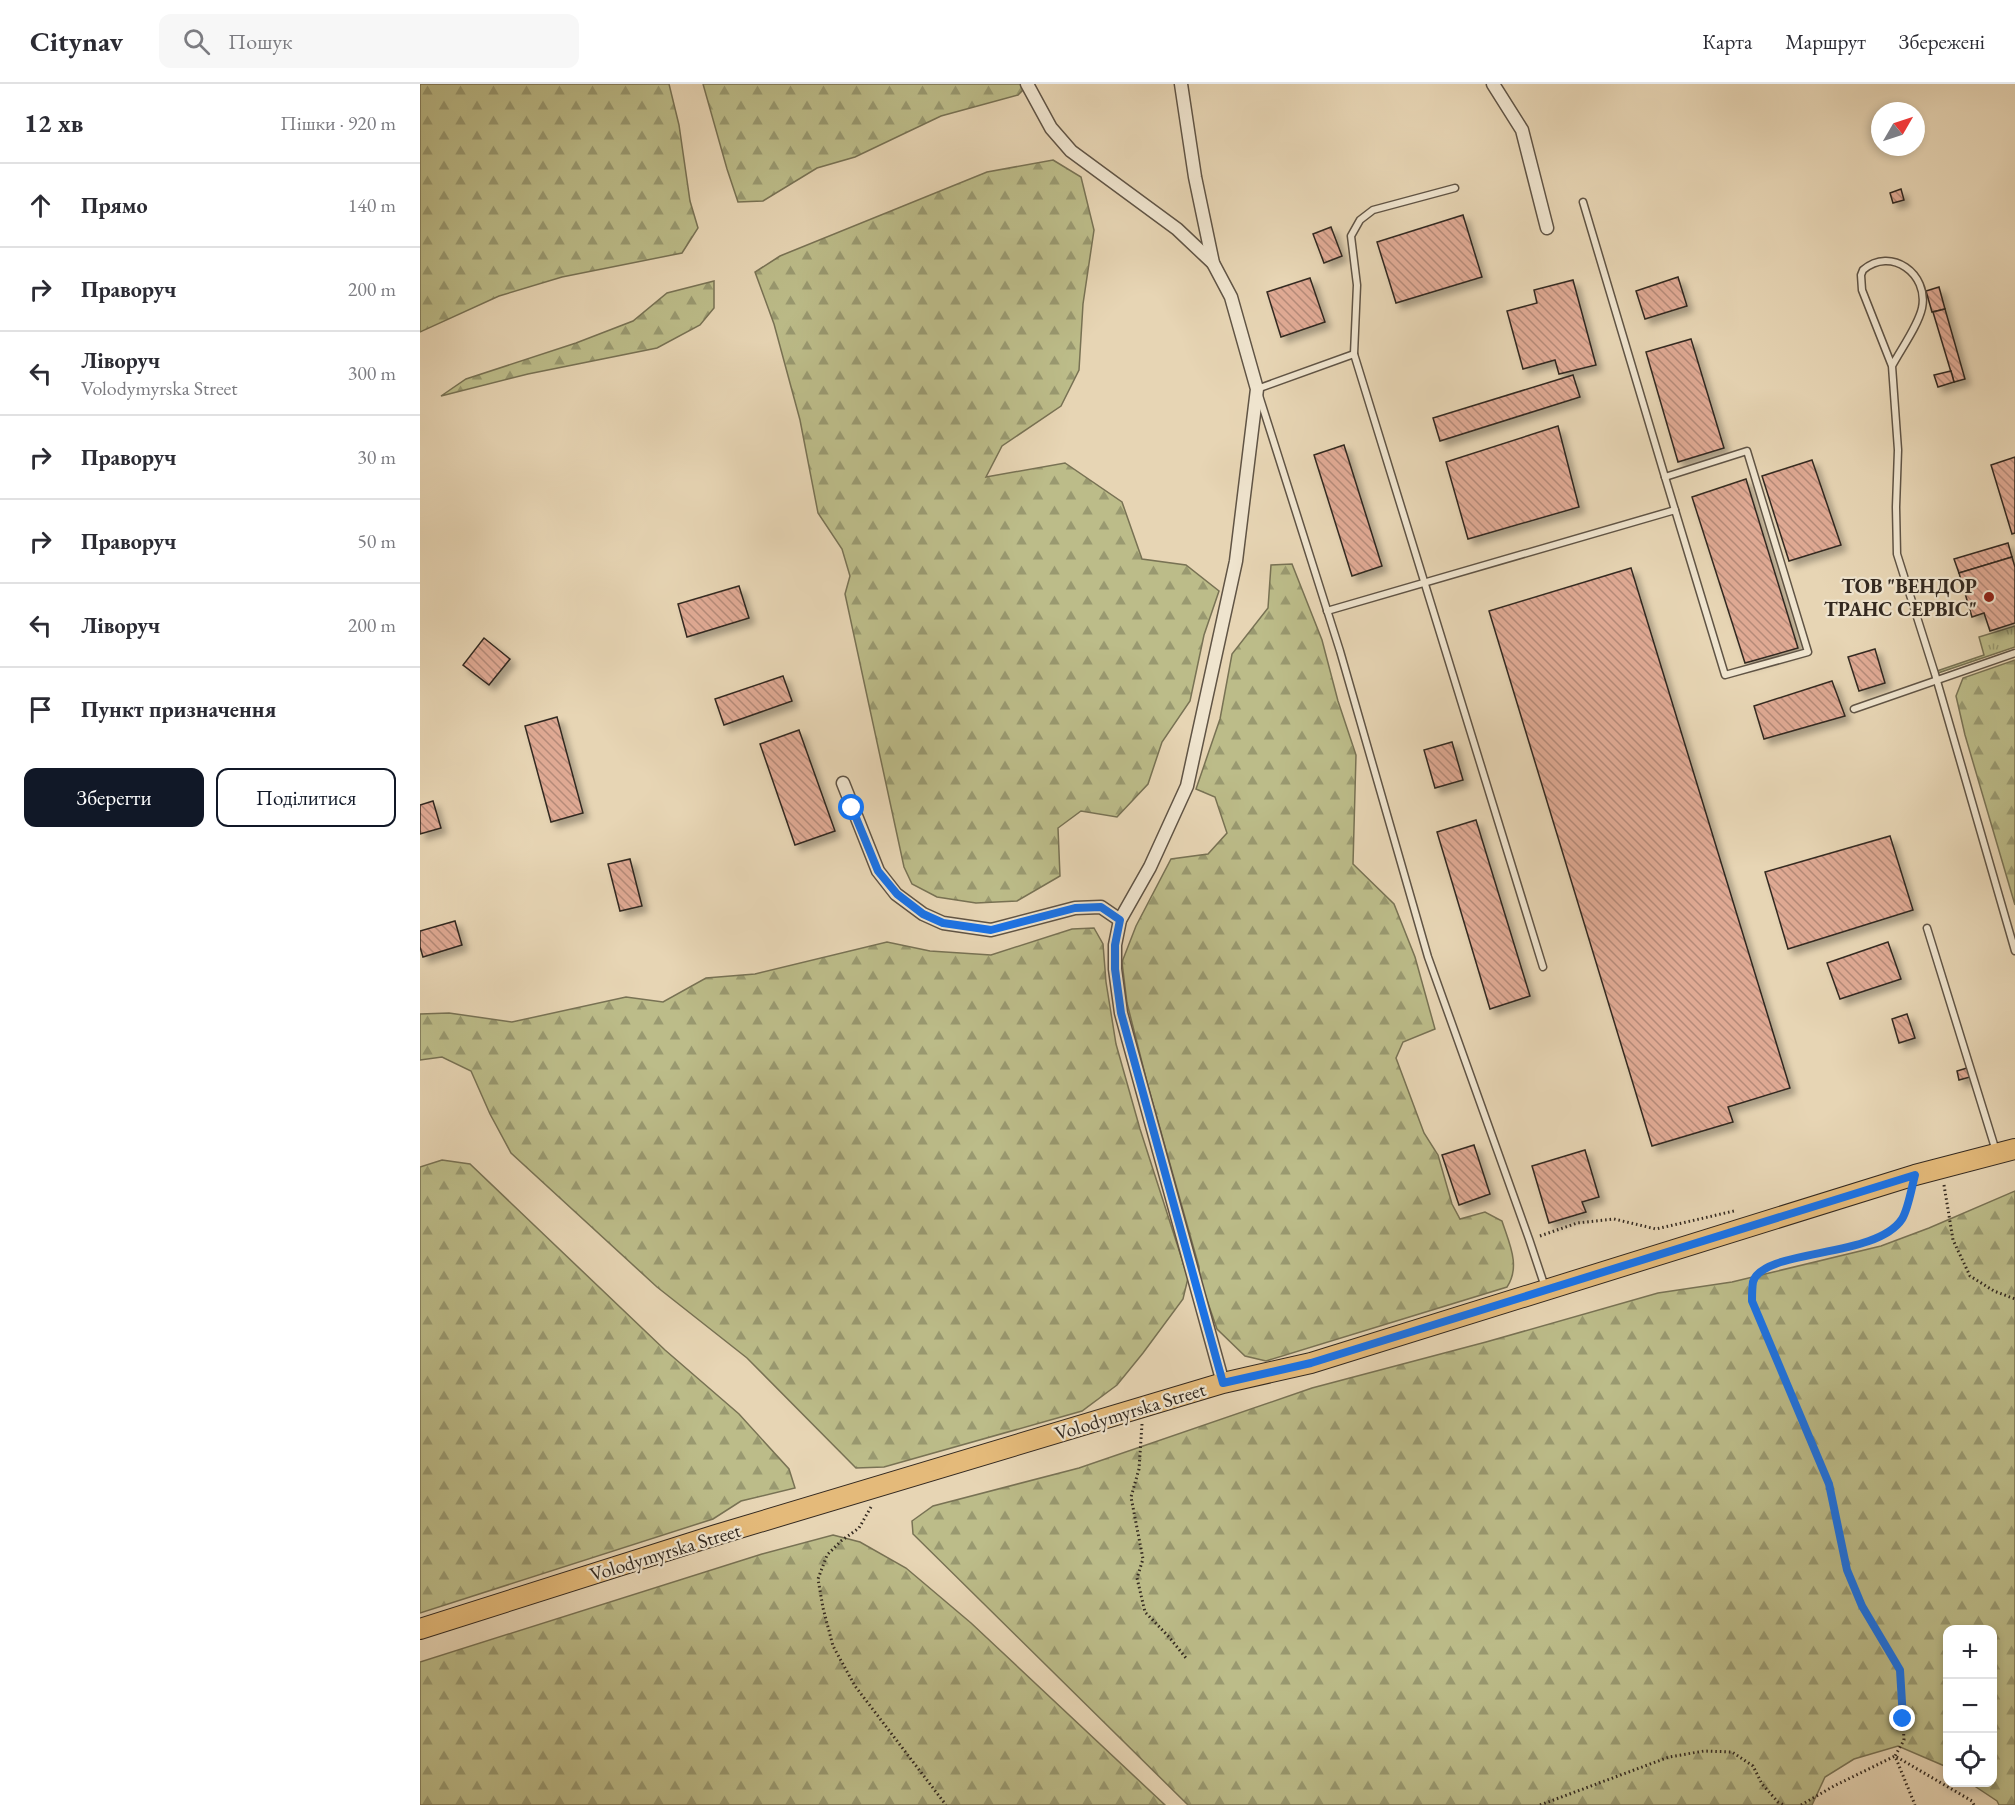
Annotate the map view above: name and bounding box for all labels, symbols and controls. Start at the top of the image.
search box [159,14,579,68]
text: Citynav [30,23,123,59]
icon: search [180,25,213,58]
text: Пошук [228,27,293,56]
text: Карта [1702,28,1752,55]
text: Маршрут [1785,28,1866,55]
text: Збережені [1899,28,1985,55]
north arrow [1871,102,1925,156]
text: 12 хв [24,106,83,140]
text: Пішки · 920 m [280,110,396,136]
icon: ahead [24,189,57,222]
text: Прямо [81,191,148,220]
text: 140 m [348,192,396,218]
icon: right [24,273,57,306]
text: Праворуч [81,275,177,304]
text: 200 m [348,276,396,302]
text: Ліворуч [81,346,160,375]
icon: left [24,357,57,390]
text: 300 m [348,360,396,386]
text: Volodymyrska Street [81,375,238,401]
icon: right [24,441,57,474]
text: Праворуч [81,443,177,472]
text: 30 m [357,444,396,470]
icon: right [24,525,57,558]
text: Праворуч [81,527,177,556]
text: 50 m [357,528,396,554]
place label: ТОВ "ВЕНДОР ТРАНС СЕРВІС" [1824,573,1977,622]
marker: ТОВ "ВЕНДОР ТРАНС СЕРВІС" [1982,590,1996,604]
icon: left [24,609,57,642]
text: Ліворуч [81,611,160,640]
text: 200 m [348,612,396,638]
icon: arrive [24,693,57,726]
text: Пункт призначення [81,695,276,724]
button: Зберегти [24,768,204,827]
button: Поділитися [216,768,396,827]
route start [838,794,864,820]
street label: Volodymyrska Street [1051,1375,1209,1446]
street label: Volodymyrska Street [586,1516,744,1587]
map controls [1943,1625,1997,1787]
button: + [1943,1625,1997,1679]
button: − [1943,1679,1997,1733]
route end [1889,1705,1915,1731]
button: locate [1943,1733,1997,1787]

